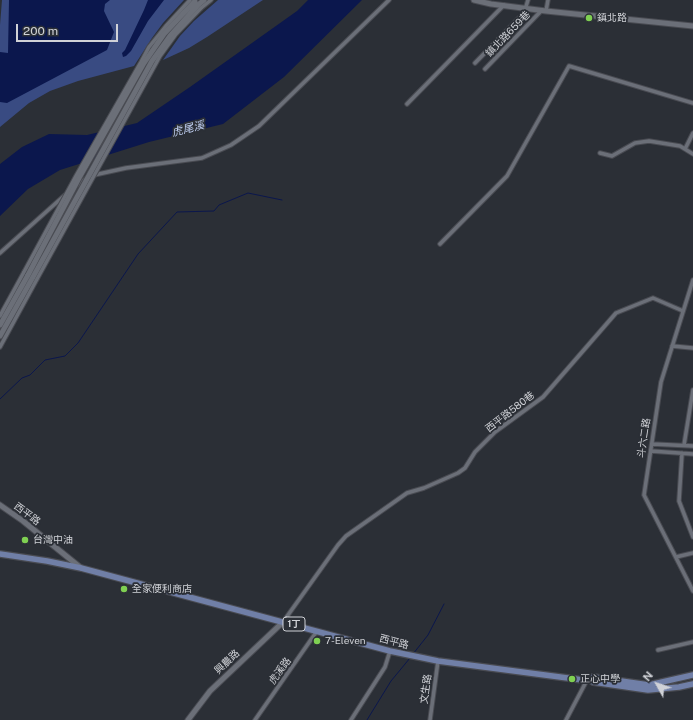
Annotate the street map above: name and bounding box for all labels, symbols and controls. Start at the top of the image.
street label: 鎮北路659巷 [483,9,533,59]
place label: 鎮北路 [597,12,627,24]
marker: 鎮北路 [584,13,594,23]
scale bar [18,16,120,42]
text: 200 m [23,24,58,38]
water label: 虎尾溪 [170,119,206,139]
street label: 西平路580巷 [483,389,537,435]
street label: 斗六二路 [635,417,653,459]
street label: 西平路 [11,500,43,528]
place label: 台灣中油 [33,534,73,546]
marker: 台灣中油 [20,535,30,545]
place label: 全家便利商店 [132,583,192,595]
marker: 全家便利商店 [119,584,129,594]
road number: 1丁 [283,617,305,631]
street label: 西平路 [378,633,410,651]
place label: 7-Eleven [325,635,366,647]
marker: 7-Eleven [312,636,322,646]
street label: 興農路 [212,647,242,677]
street label: 虎溪路 [266,655,294,687]
north arrow [637,664,677,704]
text: N [640,669,655,683]
street label: 文生路 [418,673,434,705]
place label: 正心中學 [580,673,620,685]
marker: 正心中學 [567,674,577,684]

